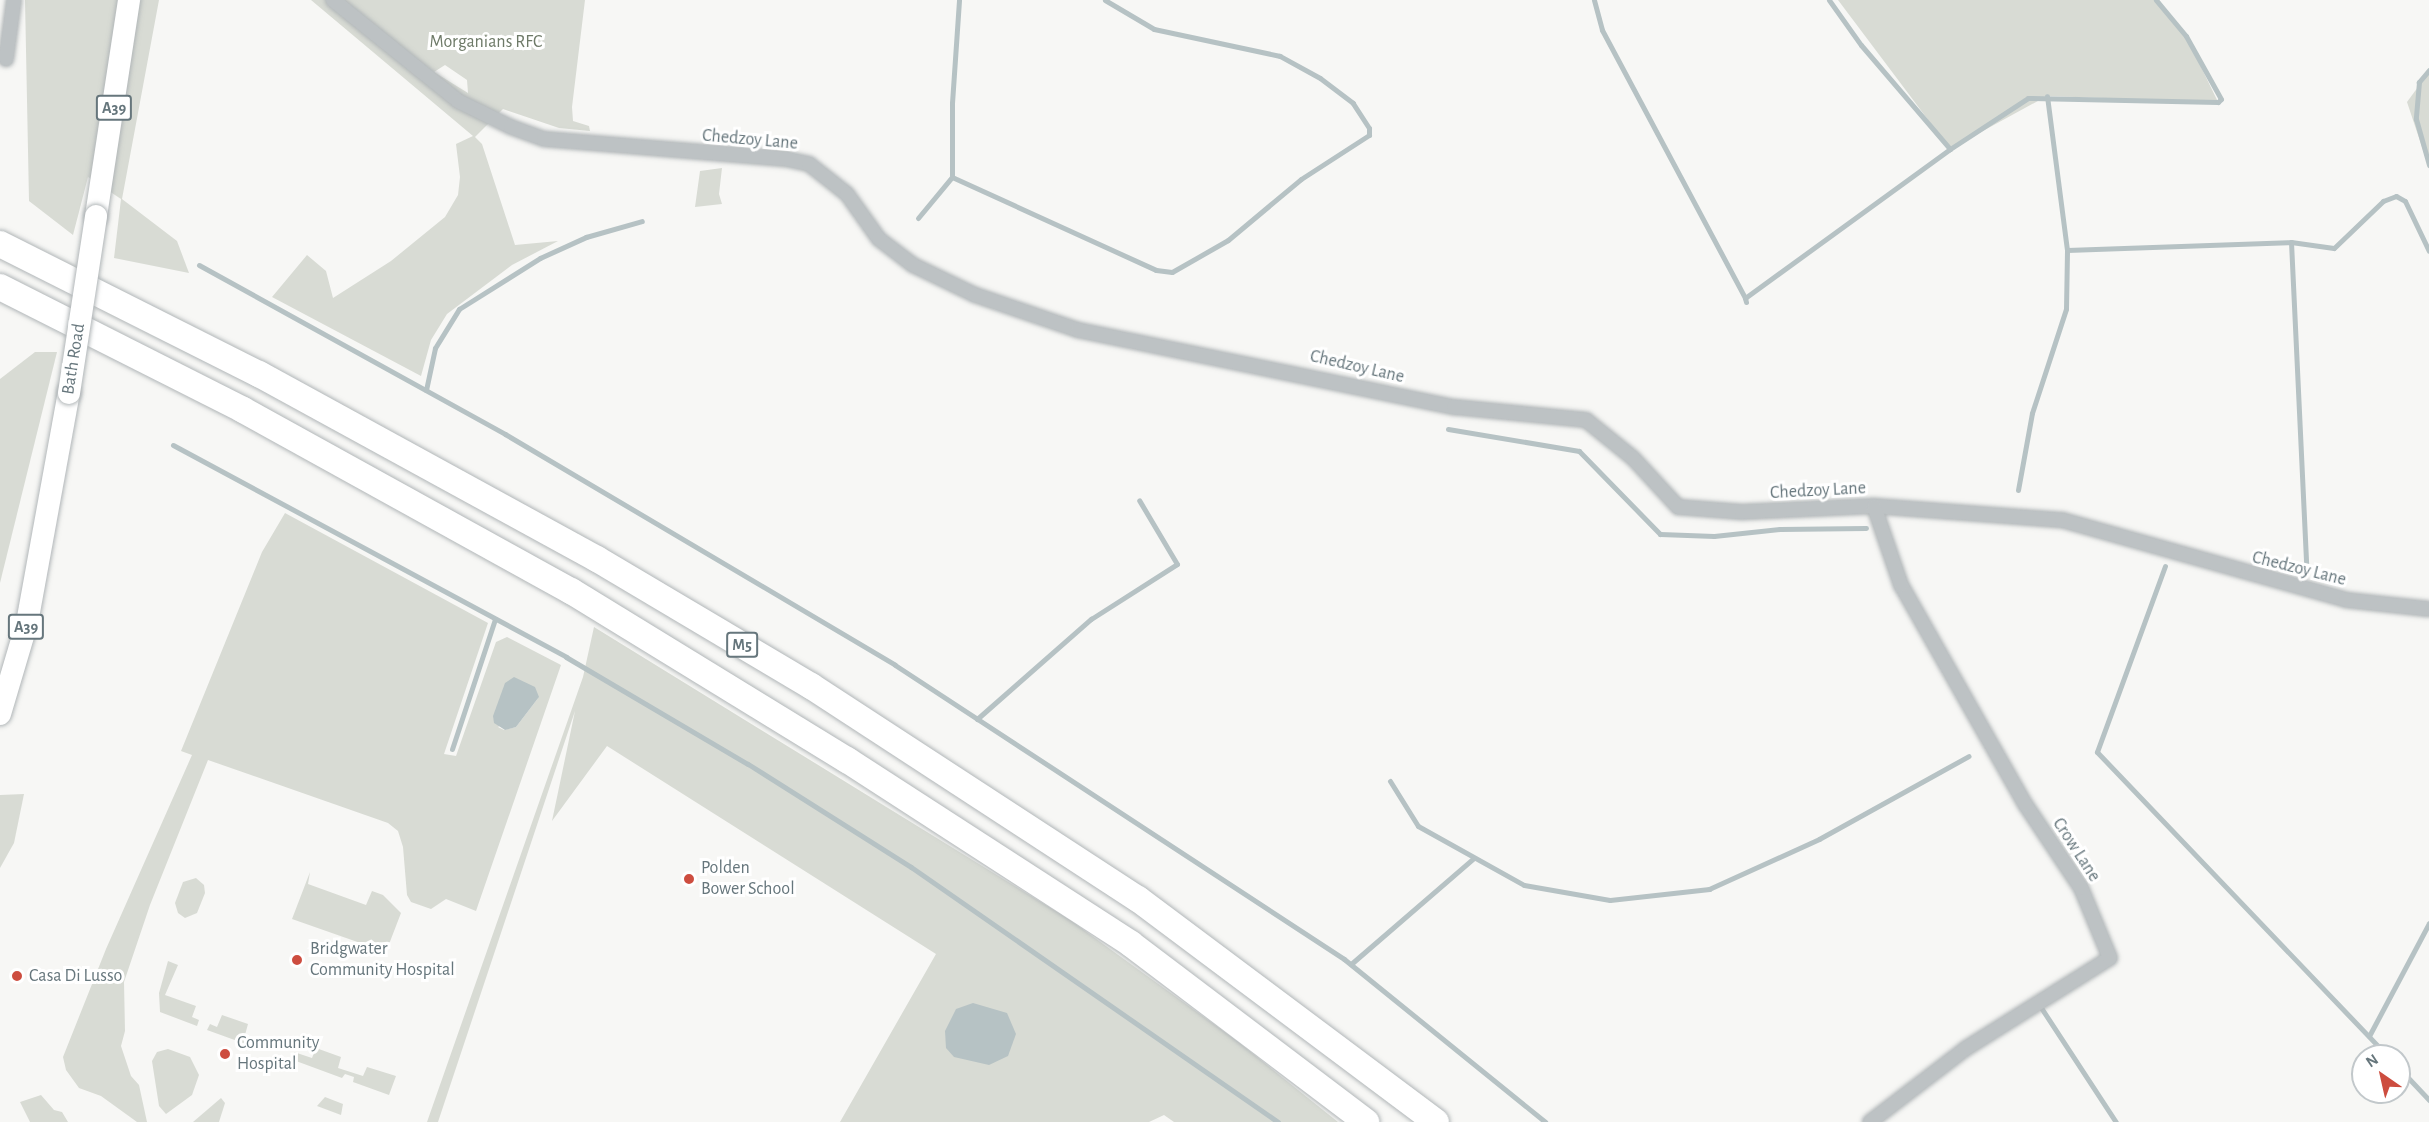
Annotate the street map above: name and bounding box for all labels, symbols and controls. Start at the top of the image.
park label: Morganians RFC [430,31,542,53]
road number: A39 [94,95,134,121]
street label: Chedzoy Lane [701,125,799,155]
street label: Bath Road [58,322,90,396]
street label: Chedzoy Lane [1308,346,1406,388]
street label: Chedzoy Lane [1770,478,1866,504]
street label: Chedzoy Lane [2250,547,2348,591]
road number: A39 [6,614,46,640]
road number: M5 [726,632,758,658]
street label: Crow Lane [2047,814,2105,886]
place label: Polden Bower School [701,858,795,900]
marker: Polden Bower School [682,872,696,886]
place label: Bridgwater Community Hospital [310,939,455,982]
marker: Bridgwater Community Hospital [288,951,306,969]
place label: Casa Di Lusso [29,965,122,987]
marker: Casa Di Lusso [10,969,24,983]
place label: Community Hospital [237,1033,319,1076]
north arrow [2351,1044,2411,1104]
marker: Community Hospital [218,1047,232,1061]
text: N [2363,1051,2381,1070]

